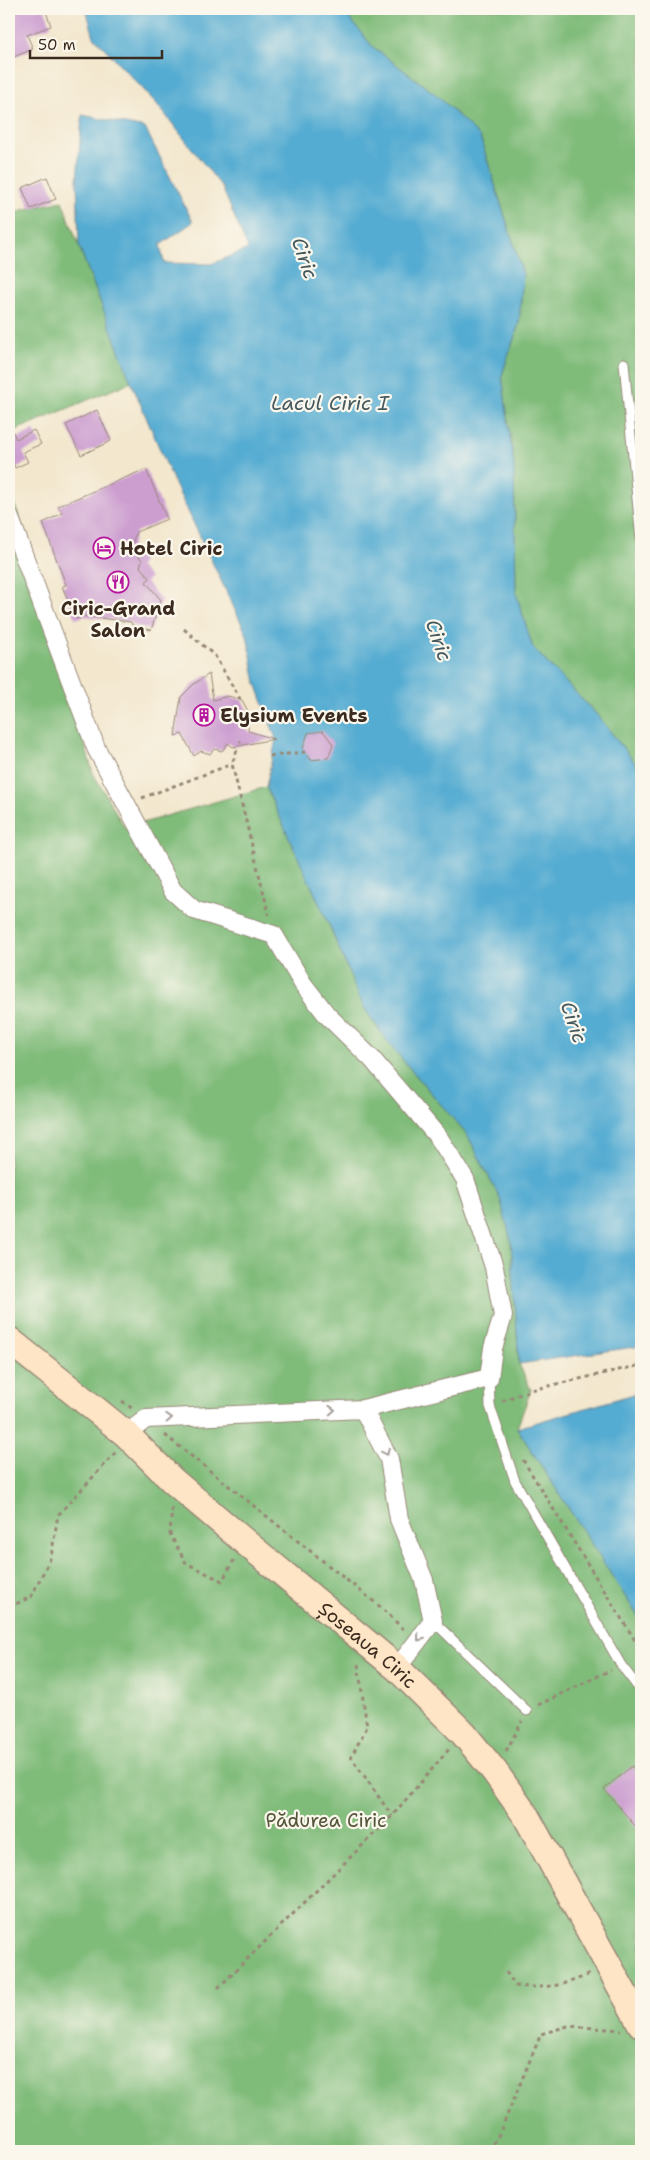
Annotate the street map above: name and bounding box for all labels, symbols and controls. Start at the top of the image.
scale bar [30,28,162,60]
text: 50 m [38,35,76,55]
water label: Ciric [286,234,324,282]
water label: Lacul Ciric I [271,390,391,416]
hotel icon: Hotel Ciric [92,536,116,560]
place label: Hotel Ciric [120,536,223,561]
restaurant icon: Ciric-Grand Salon [106,570,130,594]
place label: Ciric-Grand Salon [61,596,175,643]
water label: Ciric [420,616,458,664]
building icon: Elysium Events [192,703,216,727]
place label: Elysium Events [220,703,368,728]
water label: Ciric [555,998,593,1046]
one-way arrow [328,1405,336,1416]
one-way arrow [165,1412,173,1423]
one-way arrow [380,1447,390,1456]
street label: Șoseaua Ciric [313,1596,422,1694]
one-way arrow [418,1632,426,1641]
park label: Pădurea Ciric [265,1808,387,1833]

